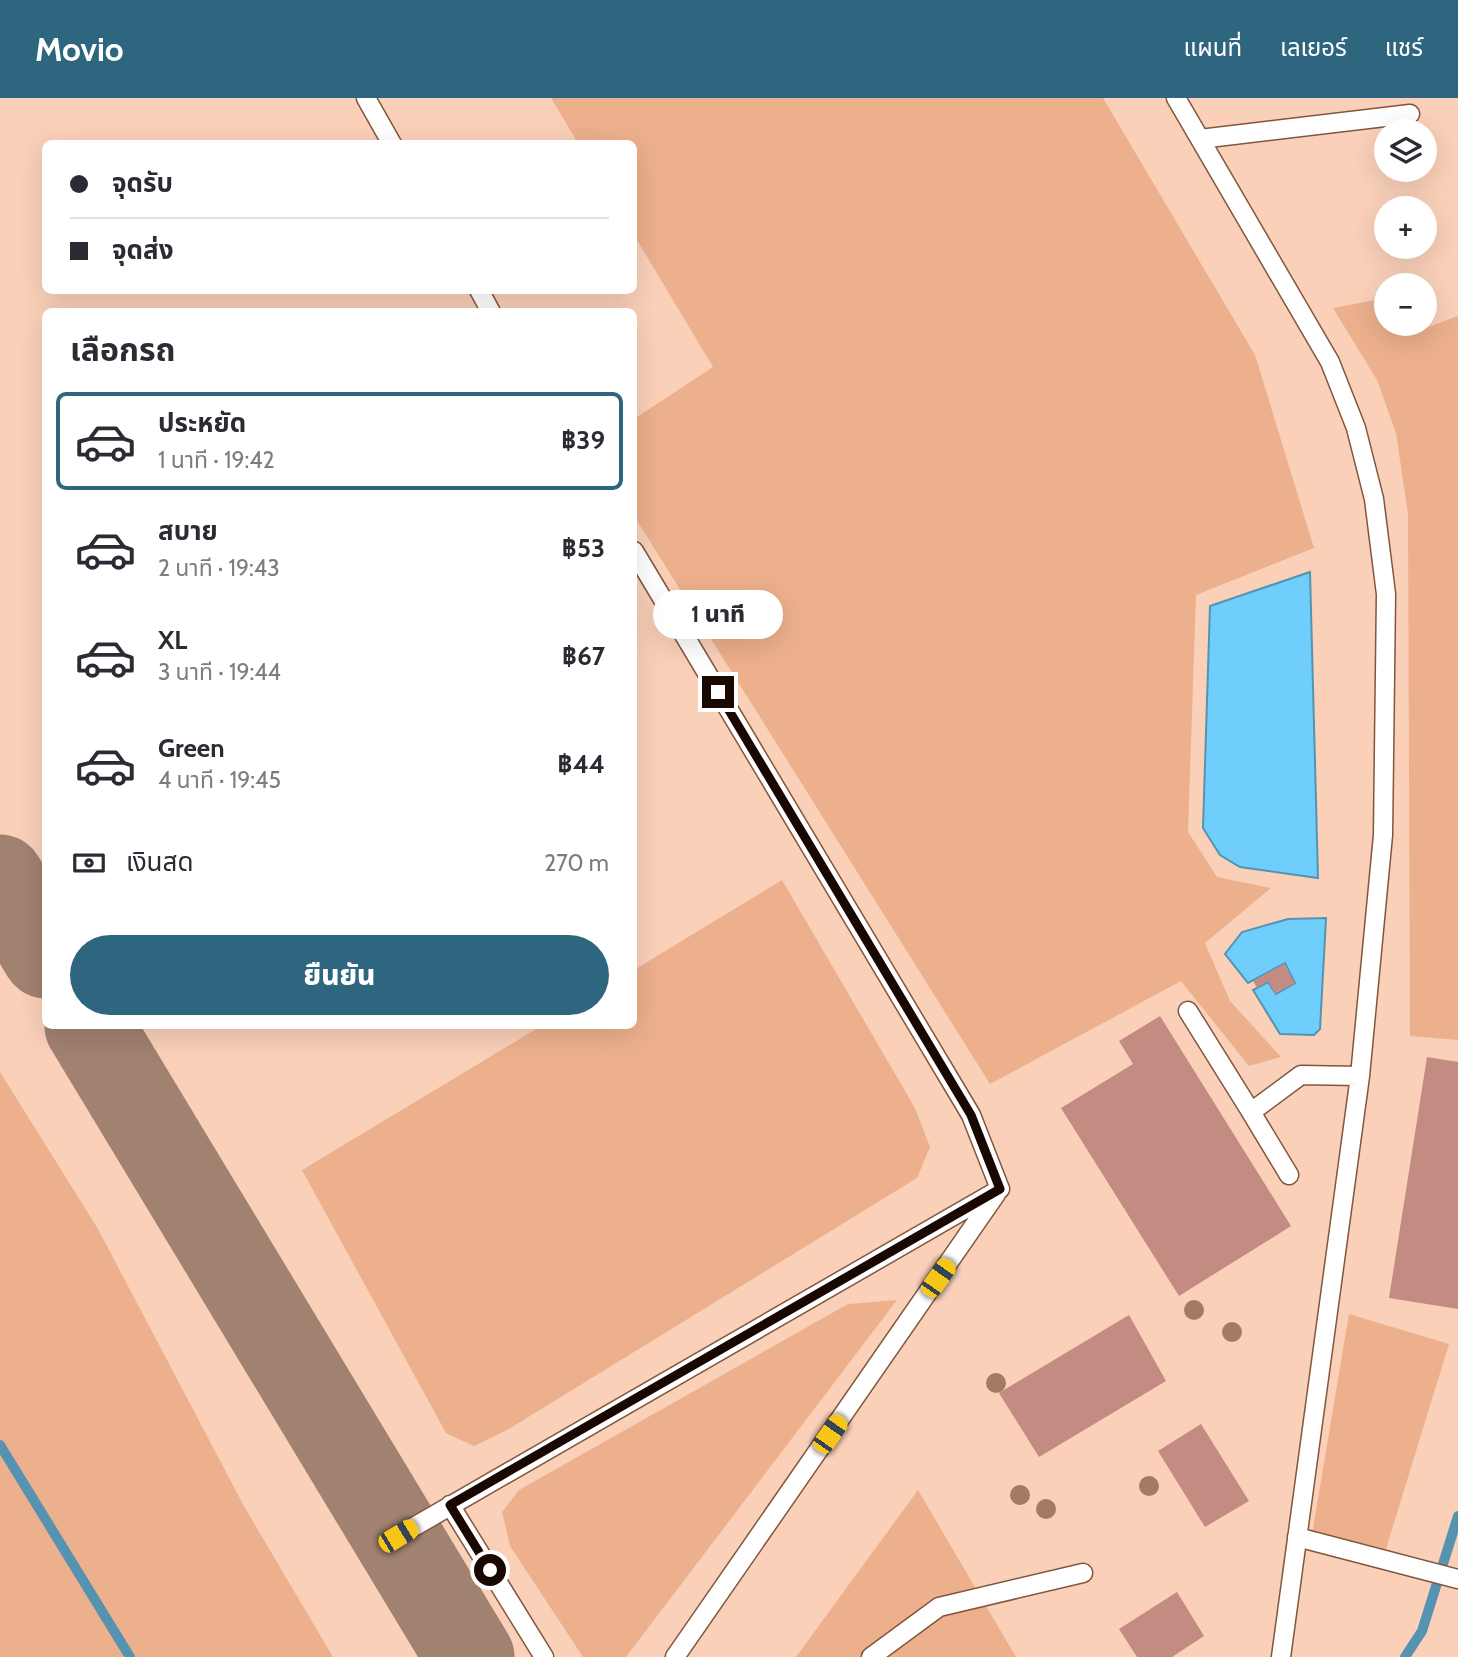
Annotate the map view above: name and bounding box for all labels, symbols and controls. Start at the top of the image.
text: Movio [35,29,124,69]
text: แผนที่ [1184,33,1242,62]
text: เลเยอร์ [1280,33,1347,62]
text: แชร์ [1385,33,1423,62]
map controls [1374,119,1437,336]
button: layers [1374,119,1437,182]
text: จุดรับ [112,167,173,199]
button: + [1374,196,1437,259]
text: จุดส่ง [112,234,174,266]
button: − [1374,273,1437,336]
text: เลือกรถ [70,330,175,369]
text: ประหยัด [158,407,246,439]
icon: car [74,410,137,473]
text: ฿39 [561,424,605,456]
text: 1 นาที · 19:42 [158,446,275,474]
text: สบาย [158,515,218,547]
icon: car [74,518,137,581]
text: ฿53 [562,532,605,564]
text: 2 นาที · 19:43 [158,554,280,582]
callout: 1 นาที [653,590,783,640]
text: 1 นาที [691,600,745,628]
text: XL [158,624,187,656]
icon: car [74,626,137,689]
text: ฿67 [562,640,605,672]
text: 3 นาที · 19:44 [158,658,281,686]
route end [702,676,734,708]
text: Green [158,732,225,764]
icon: car [74,734,137,797]
text: ฿44 [558,748,605,780]
text: 4 นาที · 19:45 [158,766,281,794]
icon: cash [70,844,108,882]
text: เงินสด [126,846,193,878]
text: 270 m [544,849,609,877]
button: ยืนยัน [70,935,609,1015]
car [918,1255,959,1301]
car [810,1411,851,1457]
car [375,1516,422,1556]
route start [474,1554,506,1586]

